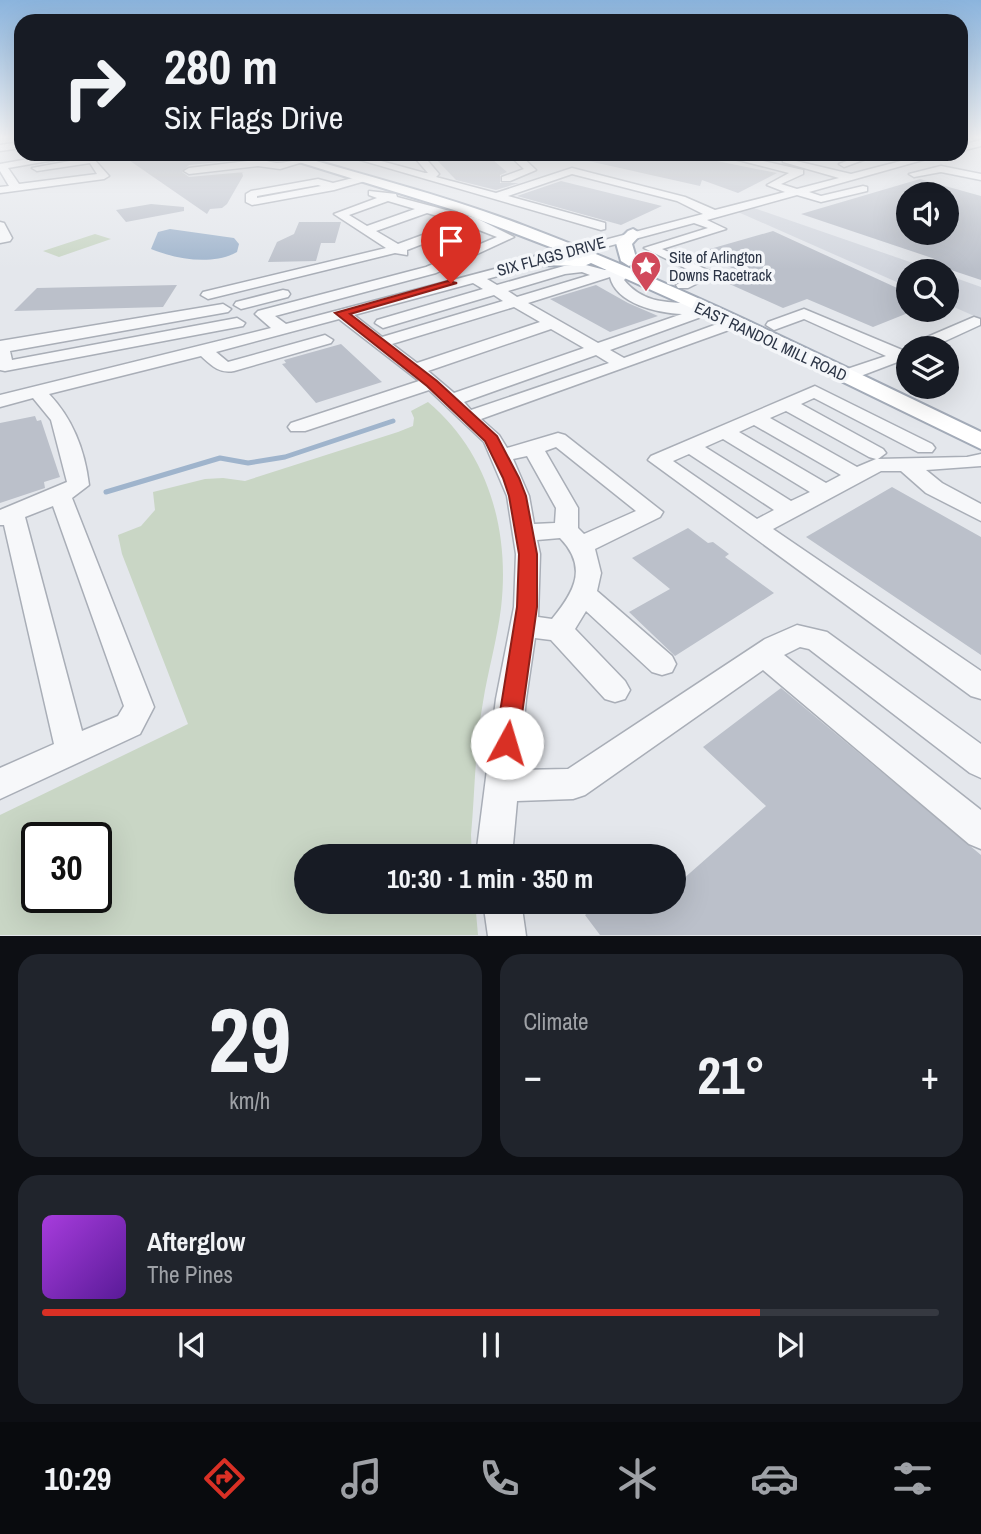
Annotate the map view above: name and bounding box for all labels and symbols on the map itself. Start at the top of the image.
pin [421,211,481,283]
street label: SIX FLAGS DRIVE [494,231,608,281]
place label: Site of Arlington Downs Racetrack [669,246,772,286]
place icon: Site of Arlington Downs Racetrack [629,249,663,293]
street label: EAST RANDOL MILL ROAD [691,296,851,386]
position arrow [470,706,544,780]
speed limit sign: 30 [21,822,112,913]

